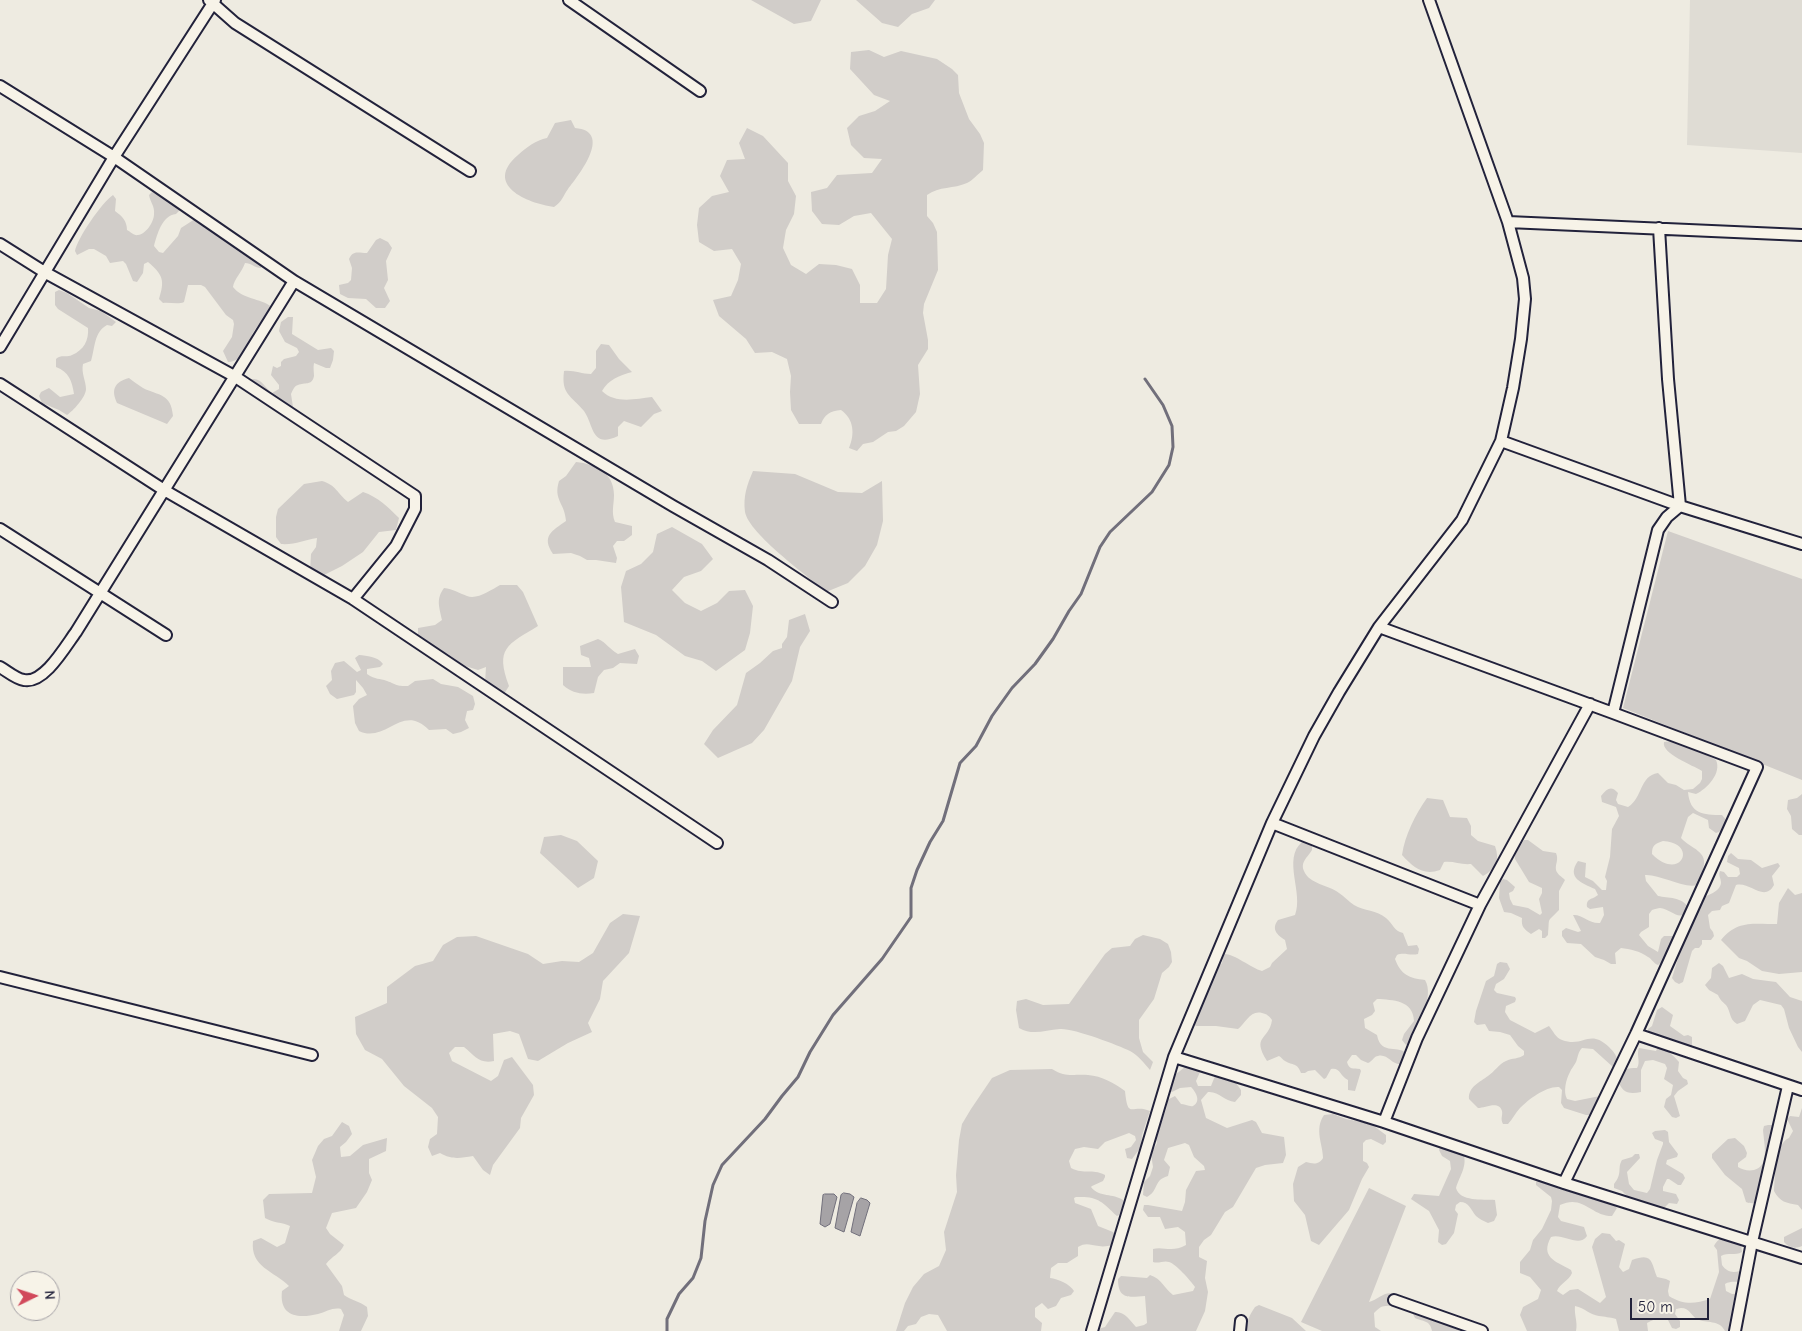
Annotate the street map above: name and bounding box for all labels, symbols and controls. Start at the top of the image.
north arrow [10,1271,60,1321]
scale bar [1632,1288,1711,1320]
text: N [41,1290,58,1300]
text: 50 m [1638,1298,1673,1316]

